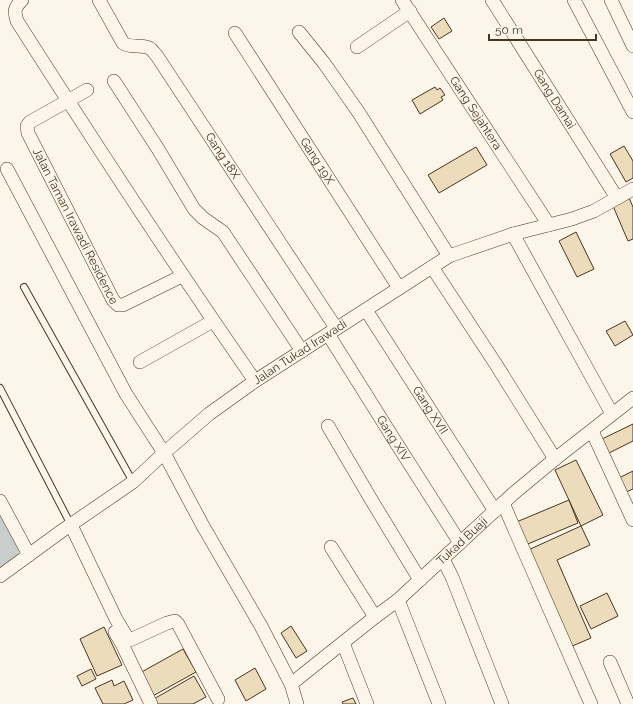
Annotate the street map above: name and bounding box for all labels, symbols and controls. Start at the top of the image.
scale bar [489,16,596,42]
text: 50 m [495,23,523,37]
street label: Gang Damai [530,66,579,131]
street label: Gang Sejahtera [447,74,505,152]
street label: Gang 18X [202,130,243,182]
street label: Gang 19X [297,135,338,187]
street label: Jalan Taman Irawadi Residence [30,146,121,308]
street label: Jalan Tukad Irawadi [251,317,349,387]
street label: Gang XVII [410,384,451,437]
street label: Gang XIV [374,413,413,464]
street label: Tukad Buaji [434,514,490,568]

